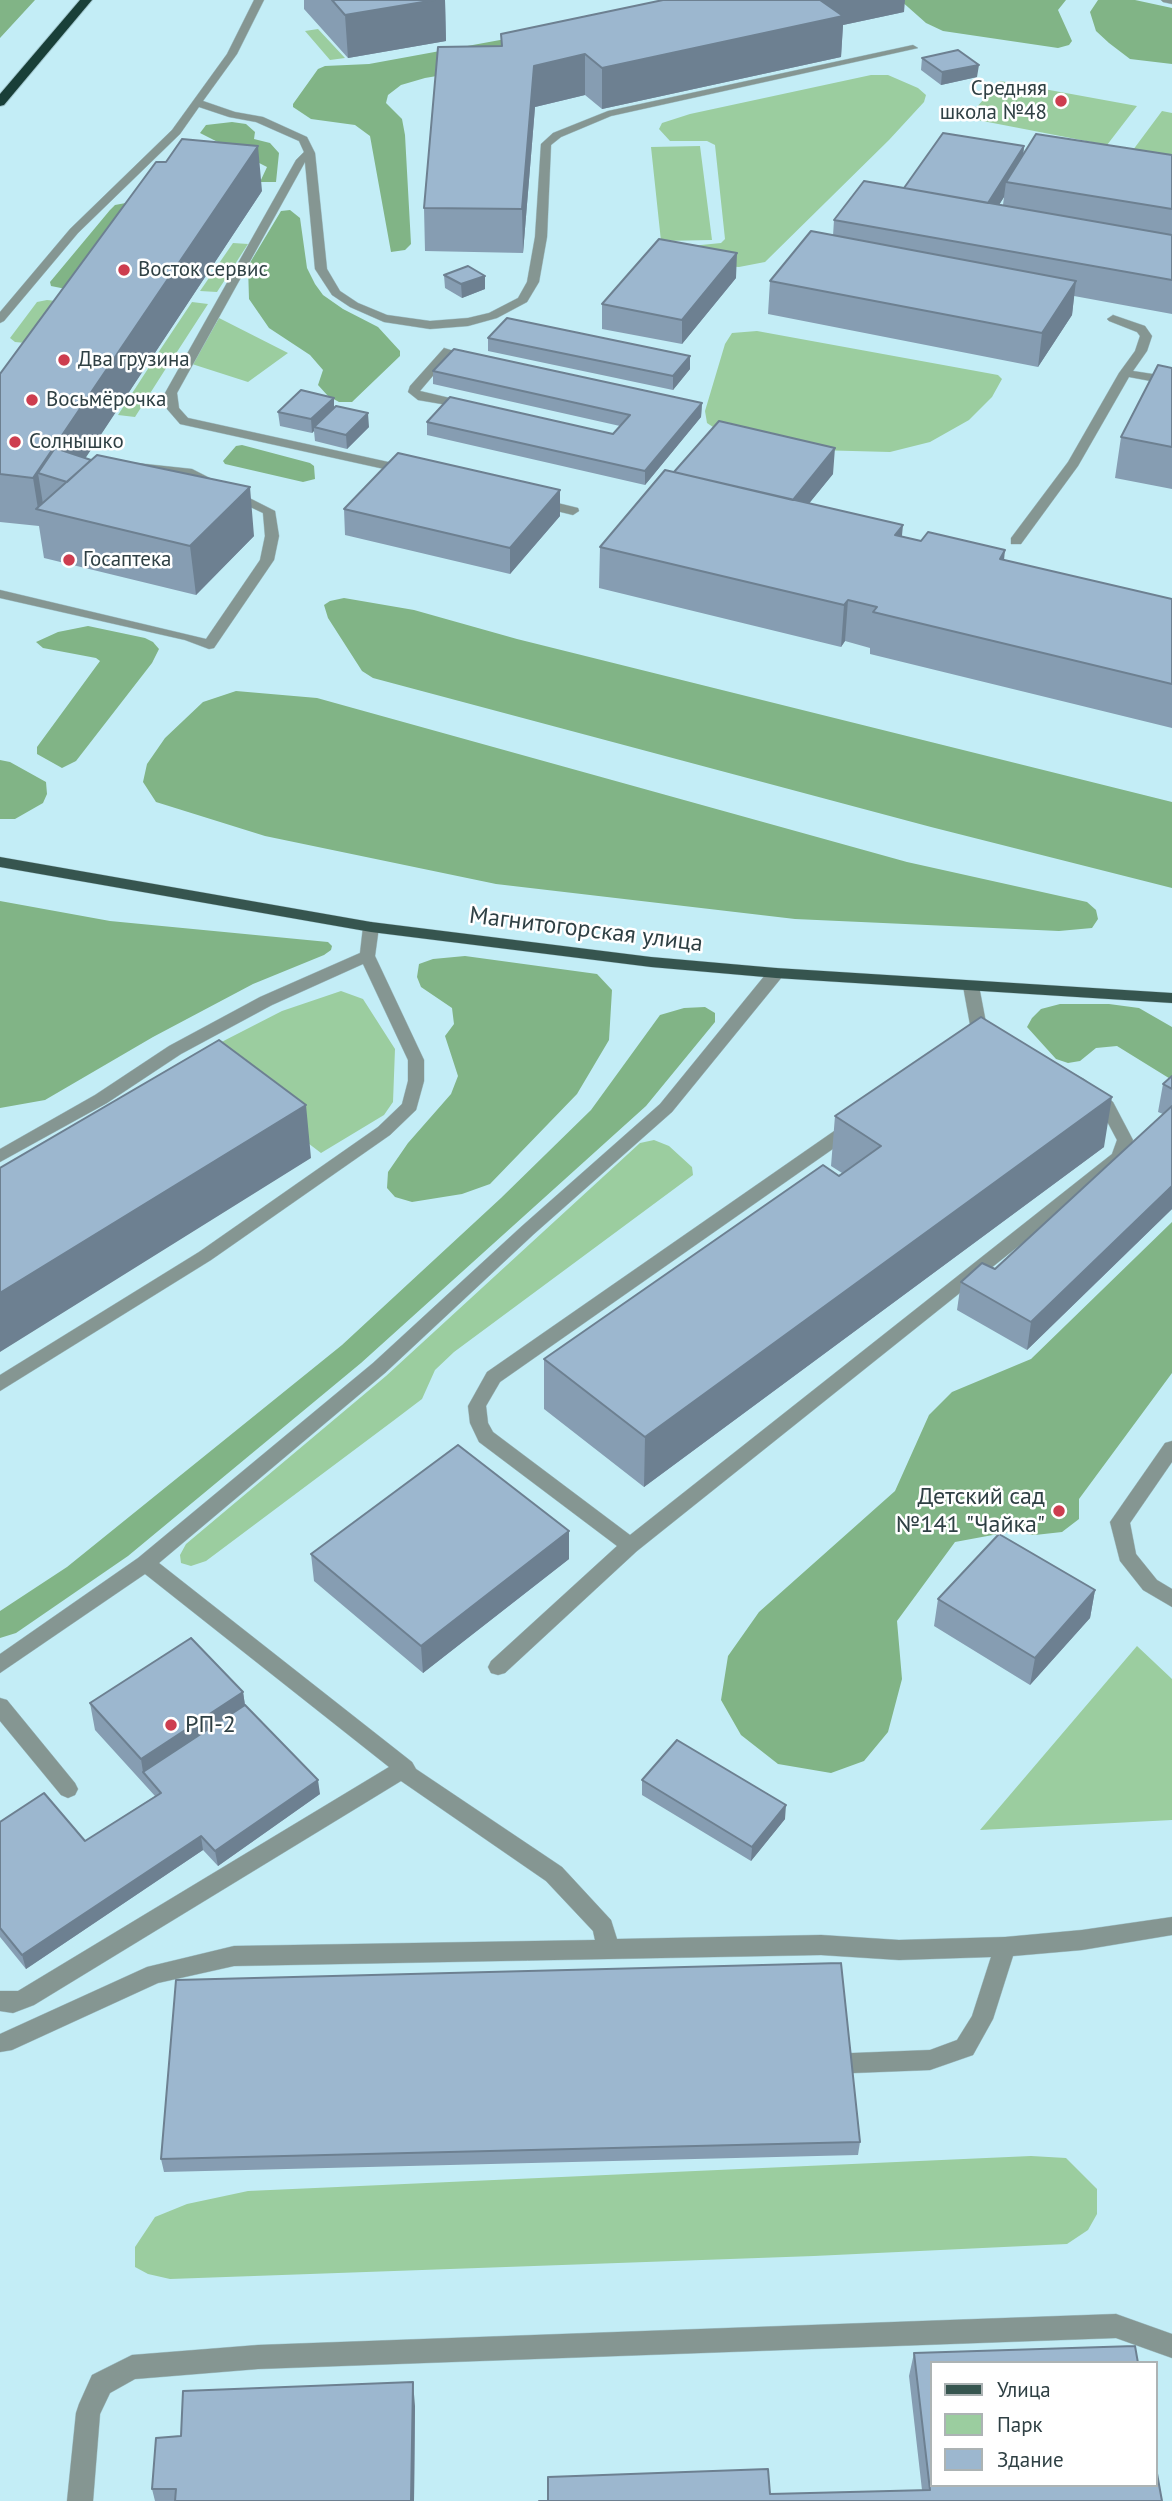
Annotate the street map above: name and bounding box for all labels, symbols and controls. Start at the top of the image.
place label: Средняя школа №48 [940,76,1047,126]
marker: Средняя школа №48 [1053,93,1069,109]
place label: Восток сервис [138,257,268,283]
marker: Восток сервис [116,262,132,278]
place label: Два грузина [78,347,190,373]
marker: Два грузина [56,352,72,368]
place label: Восьмёрочка [46,387,166,413]
marker: Восьмёрочка [24,392,40,408]
place label: Солнышко [29,429,124,455]
marker: Солнышко [7,434,23,450]
place label: Госаптека [83,547,171,573]
marker: Госаптека [61,552,77,568]
street label: Магнитогорская улица [467,901,705,959]
place label: Детский сад №141 "Чайка" [896,1483,1045,1539]
marker: Детский сад №141 "Чайка" [1051,1503,1067,1519]
place label: РП-2 [185,1711,236,1739]
marker: РП-2 [163,1717,179,1733]
legend [930,2361,1158,2487]
text: Улица [997,2376,1051,2403]
text: Парк [997,2411,1043,2438]
text: Здание [997,2446,1064,2473]

